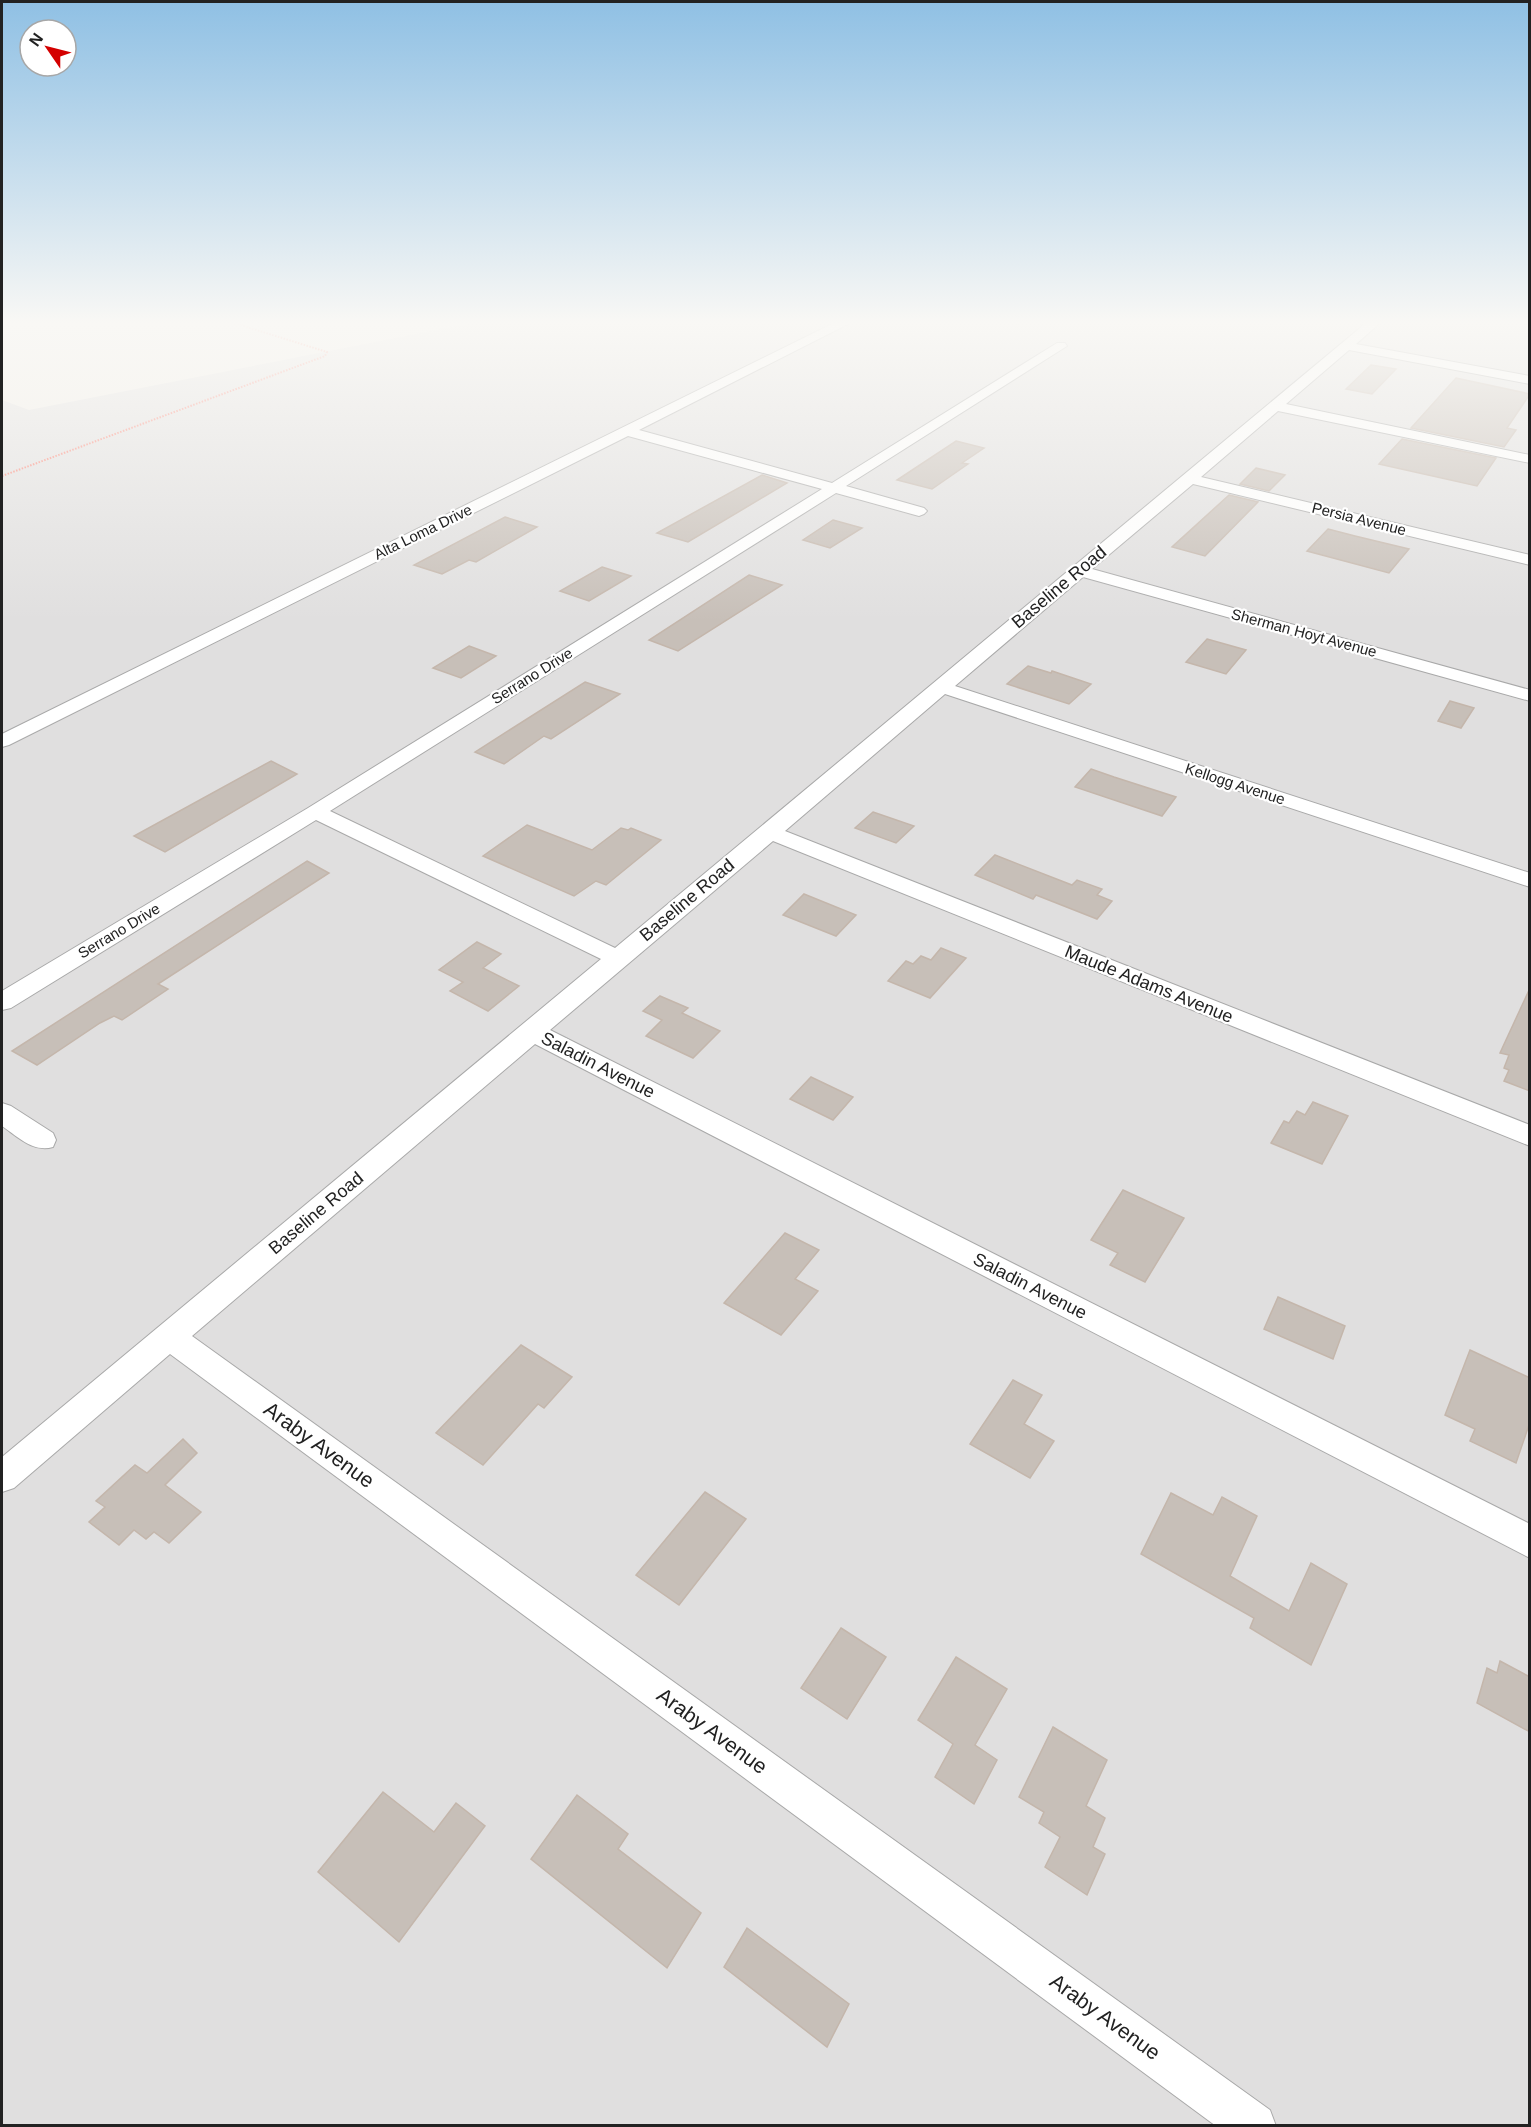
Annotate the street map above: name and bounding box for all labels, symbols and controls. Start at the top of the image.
north arrow [18,18,78,78]
text: N [26,30,46,49]
street label: Persia Avenue [1310,499,1408,538]
street label: Alta Loma Drive [371,501,474,563]
street label: Baseline Road [1008,542,1110,632]
street label: Sherman Hoyt Avenue [1230,605,1379,660]
street label: Serrano Drive [488,644,575,707]
street label: Kellogg Avenue [1183,759,1287,808]
street label: Baseline Road [636,855,738,945]
street label: Serrano Drive [75,899,163,962]
street label: Maude Adams Avenue [1062,941,1236,1027]
street label: Saladin Avenue [538,1028,658,1102]
street label: Baseline Road [265,1168,367,1258]
street label: Saladin Avenue [970,1249,1090,1323]
street label: Araby Avenue [260,1397,379,1492]
street label: Araby Avenue [653,1683,772,1778]
street label: Araby Avenue [1046,1969,1165,2064]

